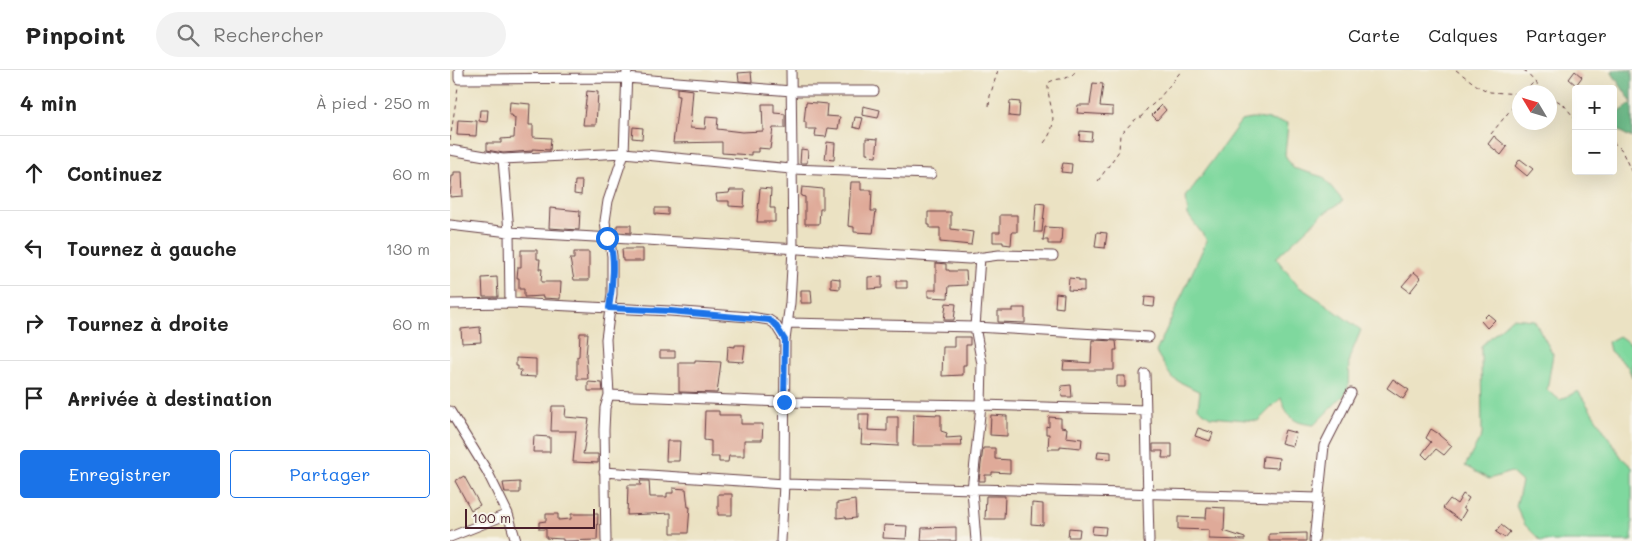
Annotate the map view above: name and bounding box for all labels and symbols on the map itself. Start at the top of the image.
north arrow [1512,85,1557,130]
route start [596,227,619,250]
route end [773,391,796,414]
scale bar [465,506,595,529]

